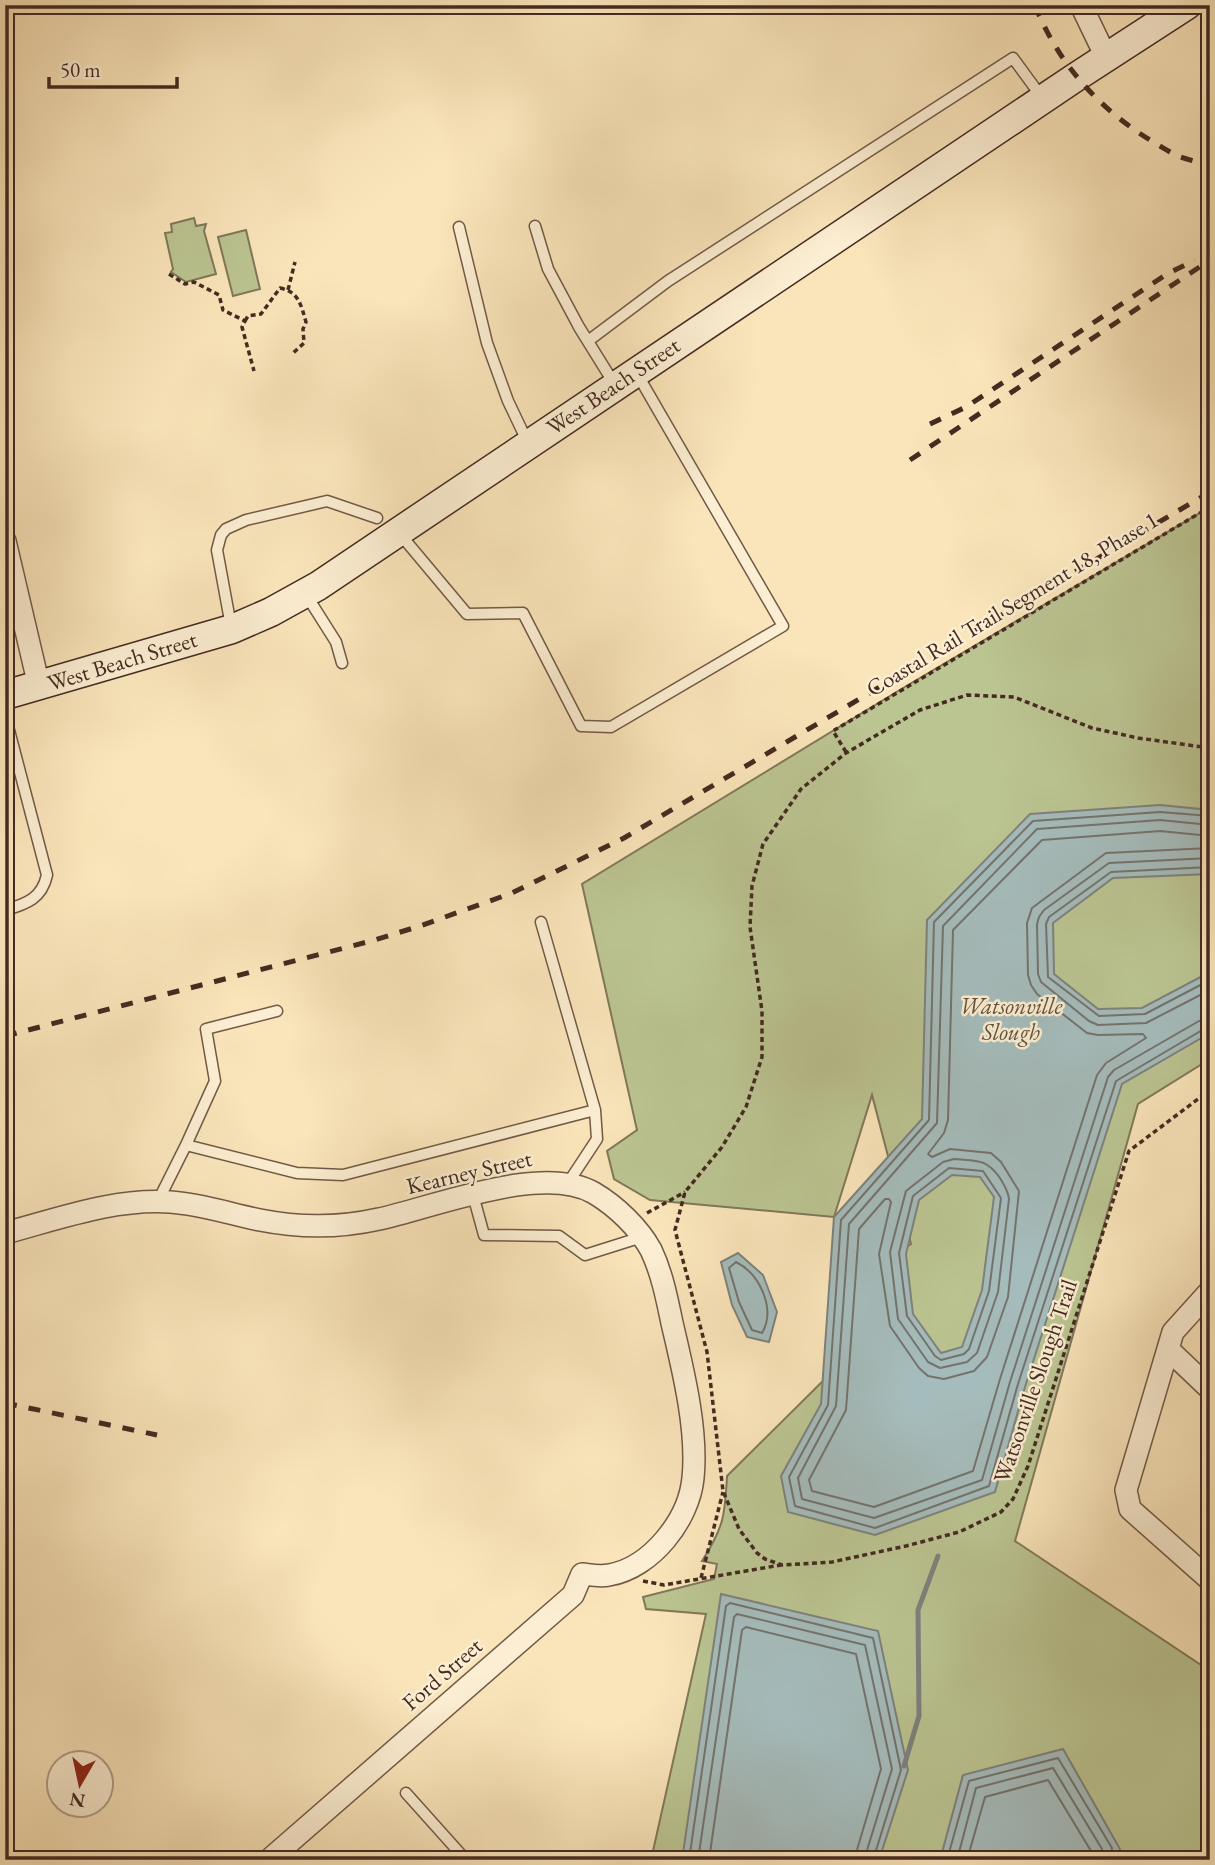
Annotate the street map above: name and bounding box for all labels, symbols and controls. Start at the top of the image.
scale bar [49,46,177,90]
text: 50 m [60,56,101,83]
street label: West Beach Street [540,330,686,442]
street label: Coastal Rail Trail Segment 18, Phase 1 [860,505,1164,703]
street label: West Beach Street [44,624,201,698]
park label: Watsonville Slough [960,991,1064,1047]
street label: Kearney Street [403,1143,535,1201]
street label: Watsonville Slough Trail [986,1275,1084,1487]
street label: Ford Street [396,1630,489,1717]
north arrow [46,1750,116,1820]
text: N [67,1787,87,1814]

